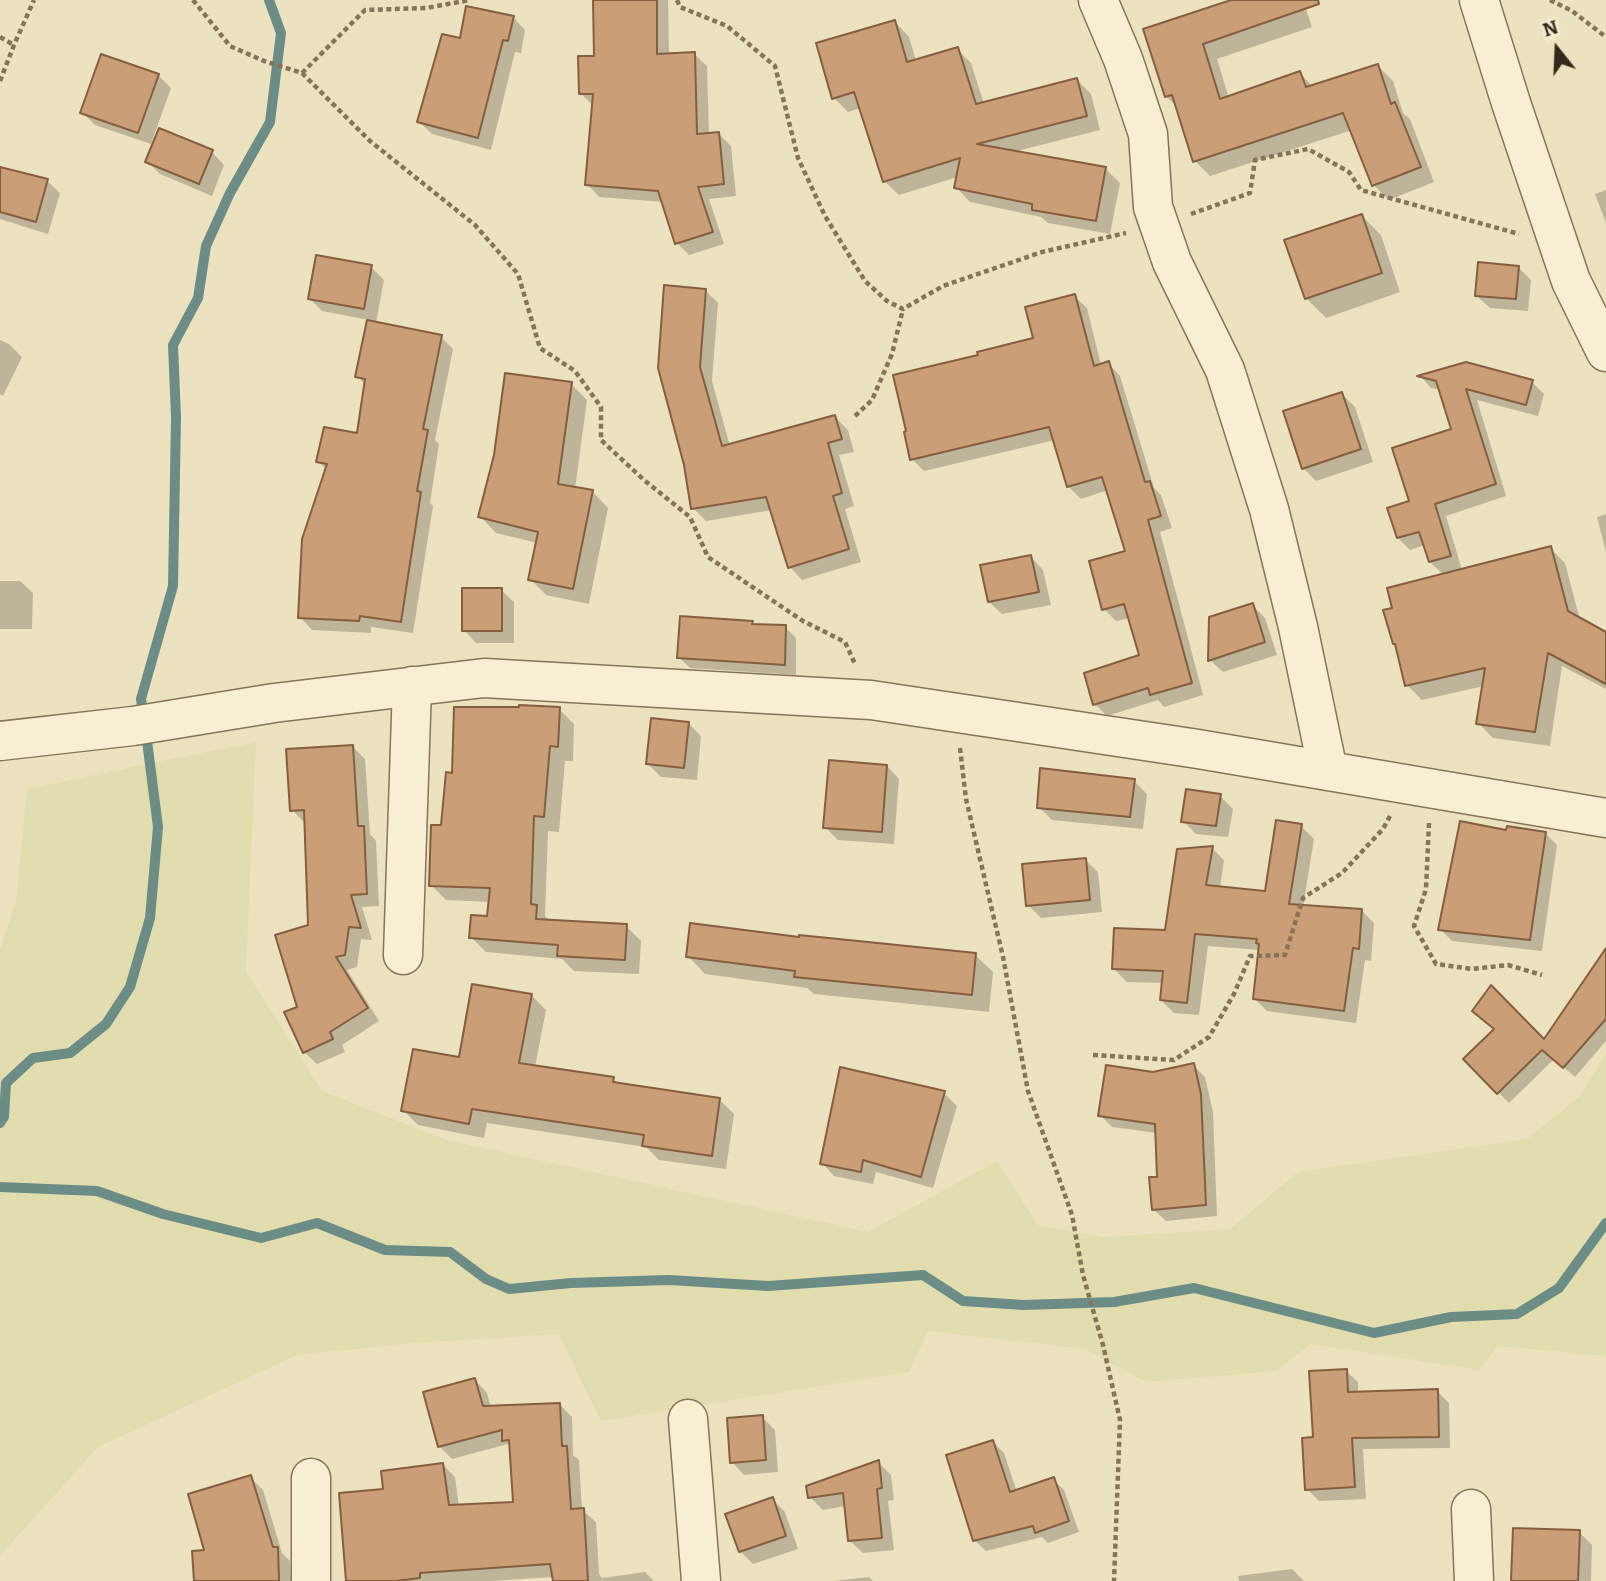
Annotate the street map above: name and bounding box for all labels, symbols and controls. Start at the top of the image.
north arrow [1522,14,1592,84]
text: N [1540,15,1561,42]

